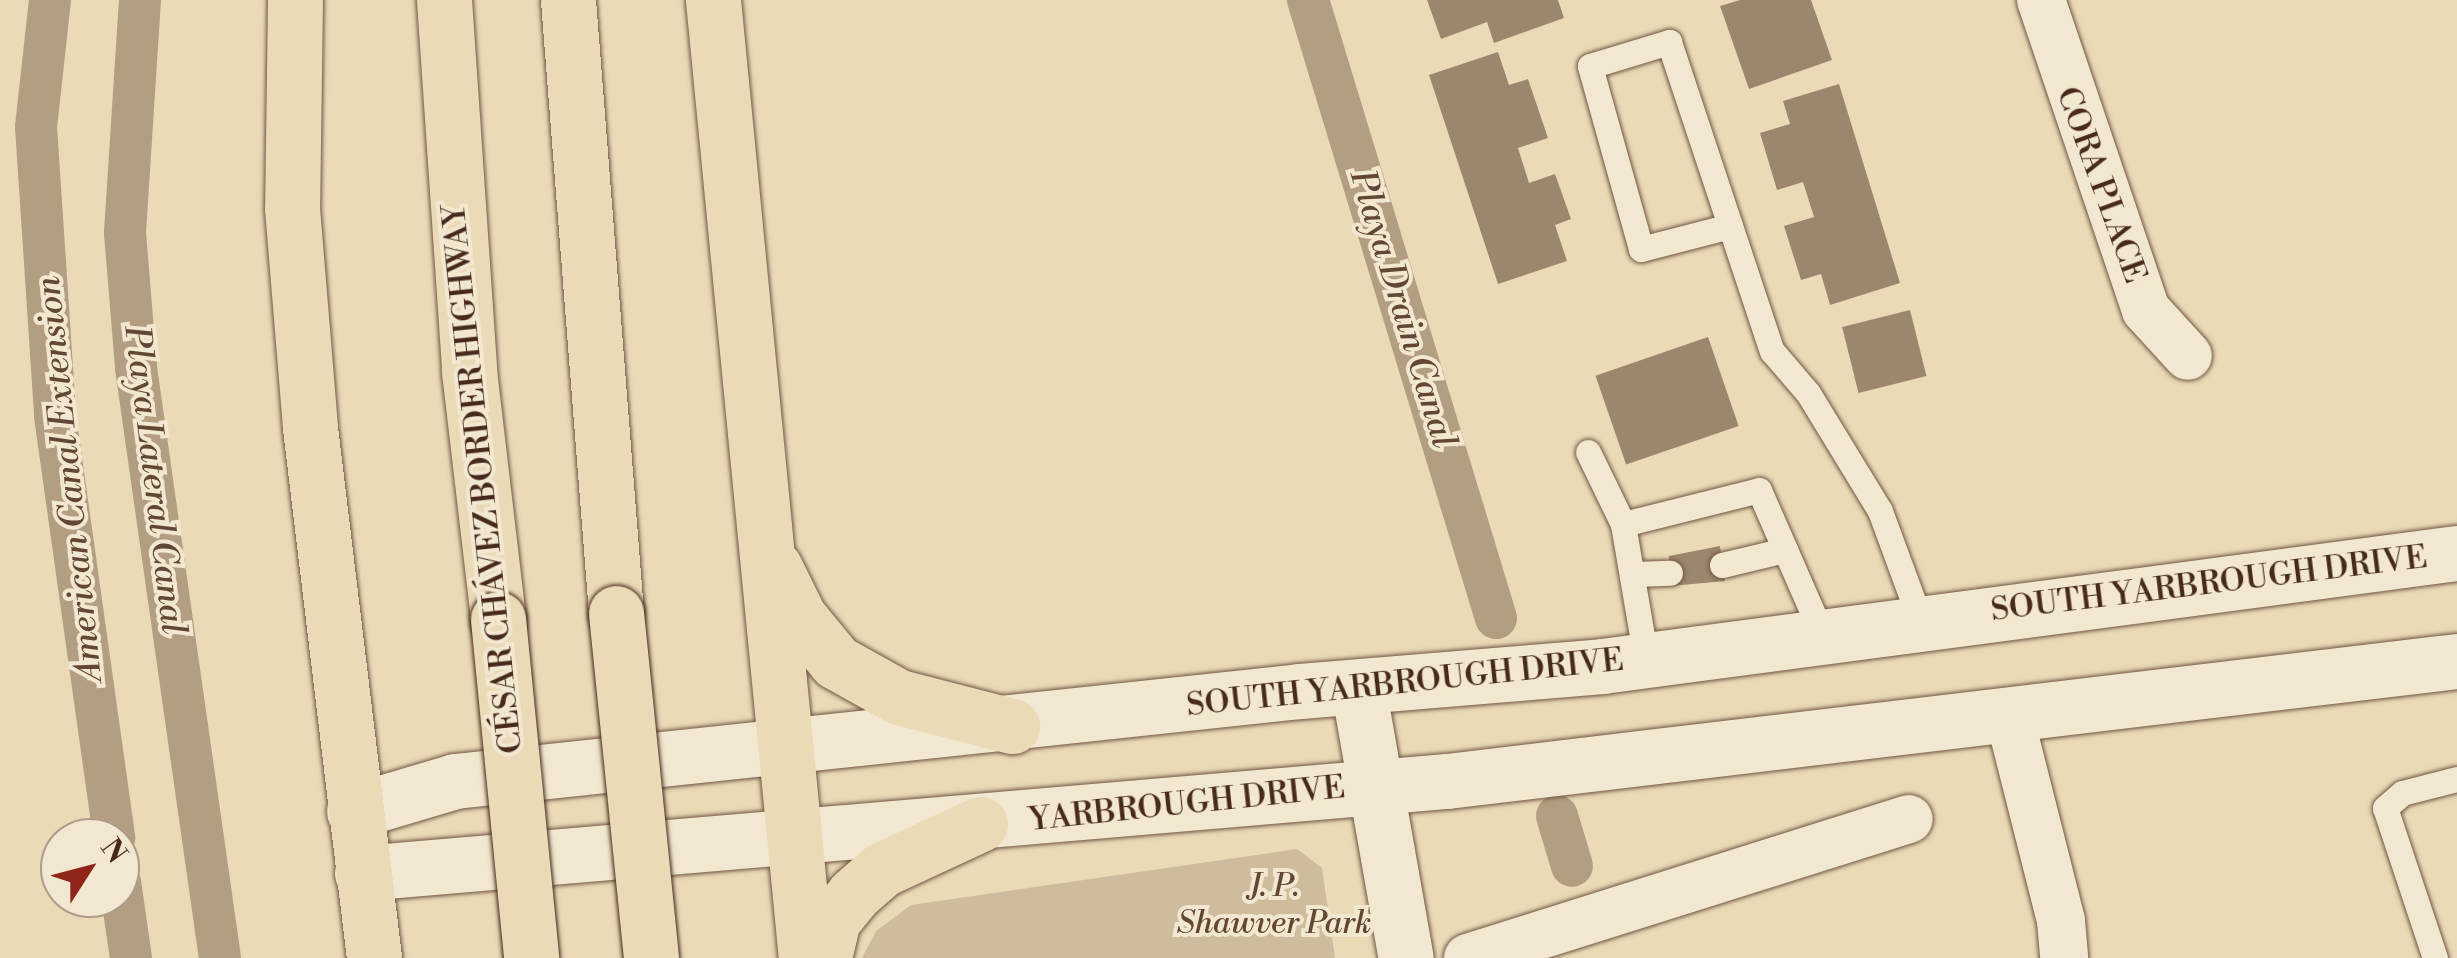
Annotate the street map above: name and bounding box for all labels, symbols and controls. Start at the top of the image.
street label: CORA PLACE [2048,82,2154,288]
water label: Playa Drain Canal [1340,165,1464,453]
street label: CÉSAR CHÁVEZ BORDER HIGHWAY [435,203,531,755]
water label: American Canal Extension [28,274,112,684]
water label: Playa Lateral Canal [114,323,194,637]
street label: SOUTH YARBROUGH DRIVE [1989,538,2429,630]
street label: SOUTH YARBROUGH DRIVE [1185,641,1625,725]
street label: YARBROUGH DRIVE [1027,768,1347,840]
north arrow [40,818,140,918]
text: N [92,832,134,870]
park label: J. P. Shawver Park [1176,868,1372,943]

